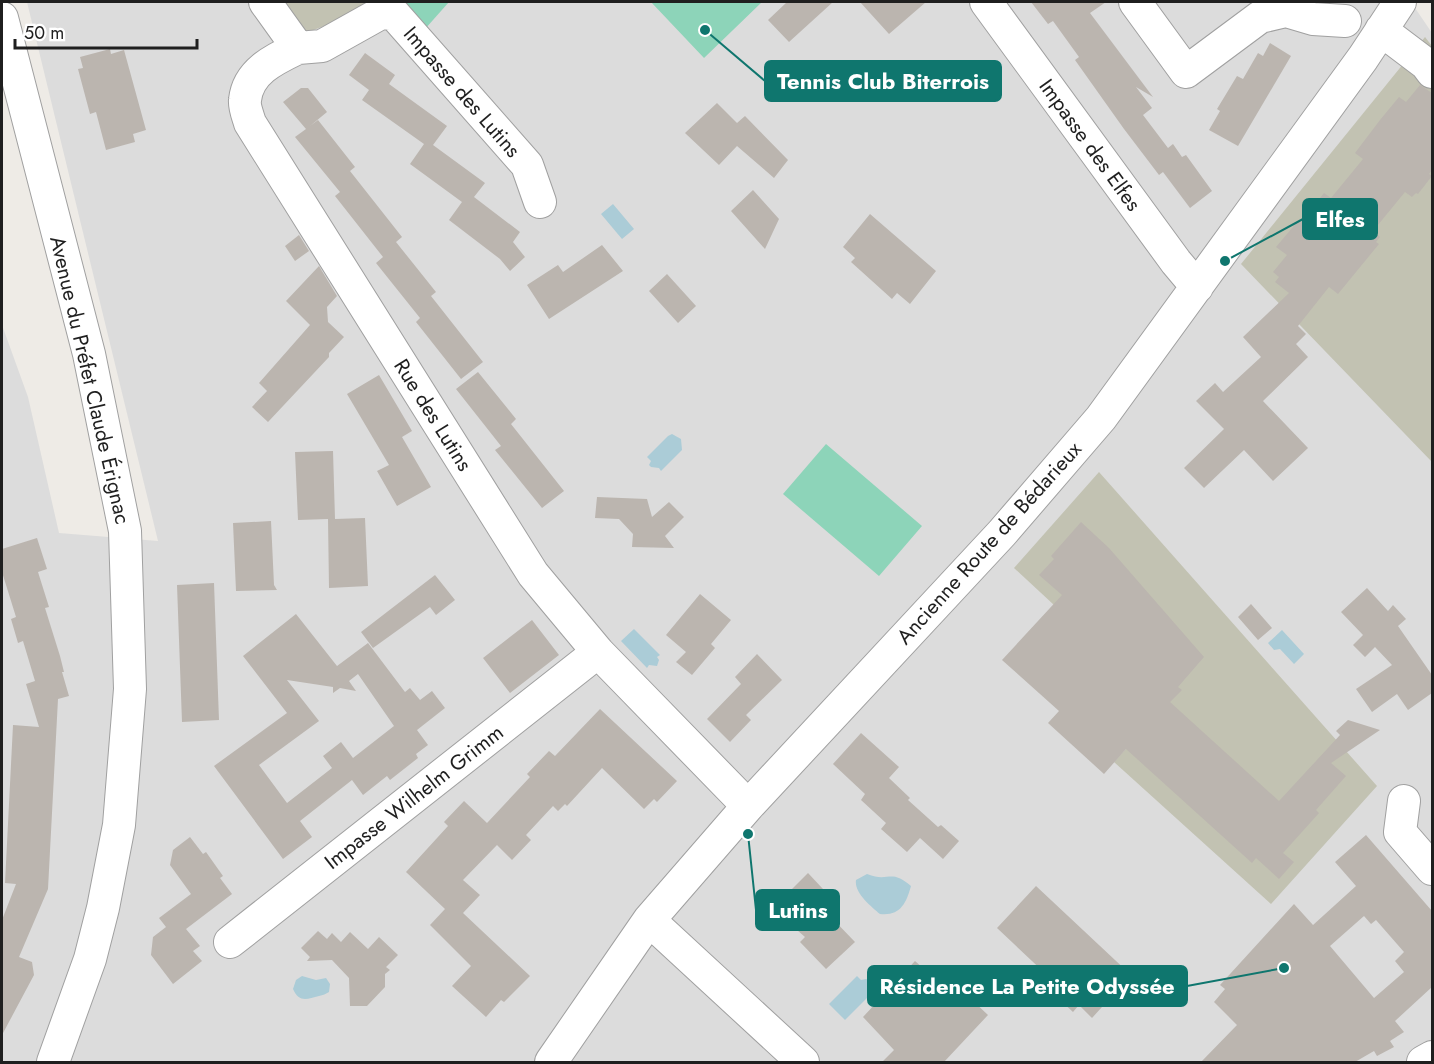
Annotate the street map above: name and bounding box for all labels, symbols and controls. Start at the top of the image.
scale bar [15,12,196,50]
text: 50 m [24,20,64,46]
street label: Impasse des Lutins [396,20,528,164]
callout: Tennis Club Biterrois [765,61,1001,101]
text: Tennis Club Biterrois [777,65,989,97]
street label: Impasse des Elfes [1032,73,1148,217]
callout: Elfes [1303,199,1377,239]
text: Elfes [1315,203,1365,235]
street label: Avenue du Préfet Claude Érignac [42,233,138,527]
street label: Rue des Lutins [386,353,480,477]
street label: Ancienne Route de Bédarieux [890,435,1089,651]
street label: Impasse Wilhelm Grimm [318,718,510,876]
callout: Lutins [756,890,839,930]
text: Lutins [768,894,828,926]
callout: Résidence La Petite Odyssée [868,966,1187,1006]
text: Résidence La Petite Odyssée [879,970,1175,1002]

